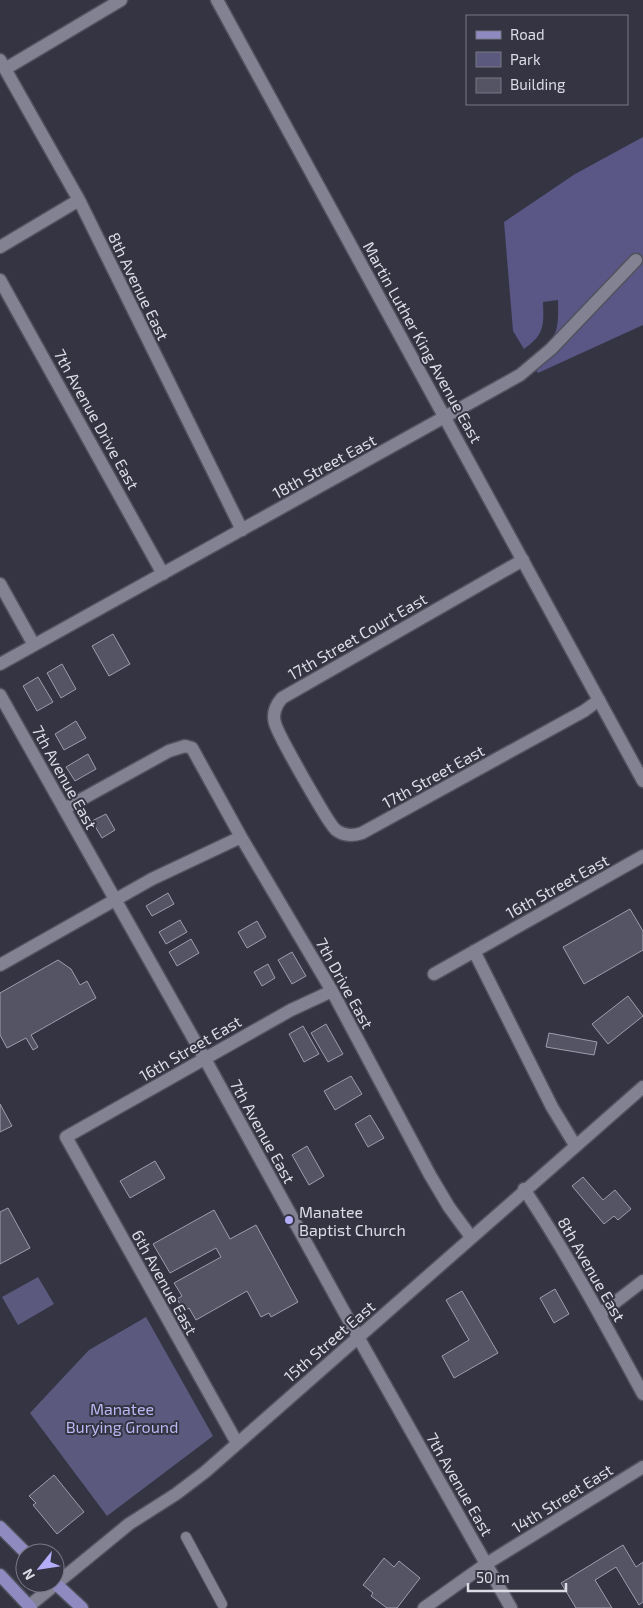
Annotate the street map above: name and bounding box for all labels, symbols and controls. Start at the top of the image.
legend [466,15,628,105]
text: Road [510,25,545,43]
text: Park [510,50,541,68]
text: Building [510,75,566,93]
street label: 8th Avenue East [105,229,173,343]
street label: Martin Luther King Avenue East [360,238,486,446]
street label: 7th Avenue Drive East [51,346,143,492]
street label: 18th Street East [269,430,379,502]
street label: 17th Street Court East [284,589,430,683]
street label: 7th Avenue East [29,722,101,832]
street label: 17th Street East [379,740,487,812]
street label: 16th Street East [502,850,612,922]
street label: 7th Drive East [312,934,378,1032]
street label: 16th Street East [136,1011,244,1085]
street label: 7th Avenue East [227,1076,299,1186]
place label: Manatee Baptist Church [299,1202,406,1239]
street label: 8th Avenue East [554,1213,630,1325]
marker: Manatee Baptist Church [283,1214,295,1226]
street label: 6th Avenue East [128,1226,202,1338]
street label: 15th Street East [280,1296,378,1386]
park label: Manatee Burying Ground [66,1399,178,1436]
street label: 7th Avenue East [423,1429,497,1539]
street label: 14th Street East [508,1459,616,1537]
north arrow [15,1543,65,1593]
scale bar [468,1560,566,1592]
text: N [18,1566,38,1583]
text: 50 m [476,1568,510,1586]

